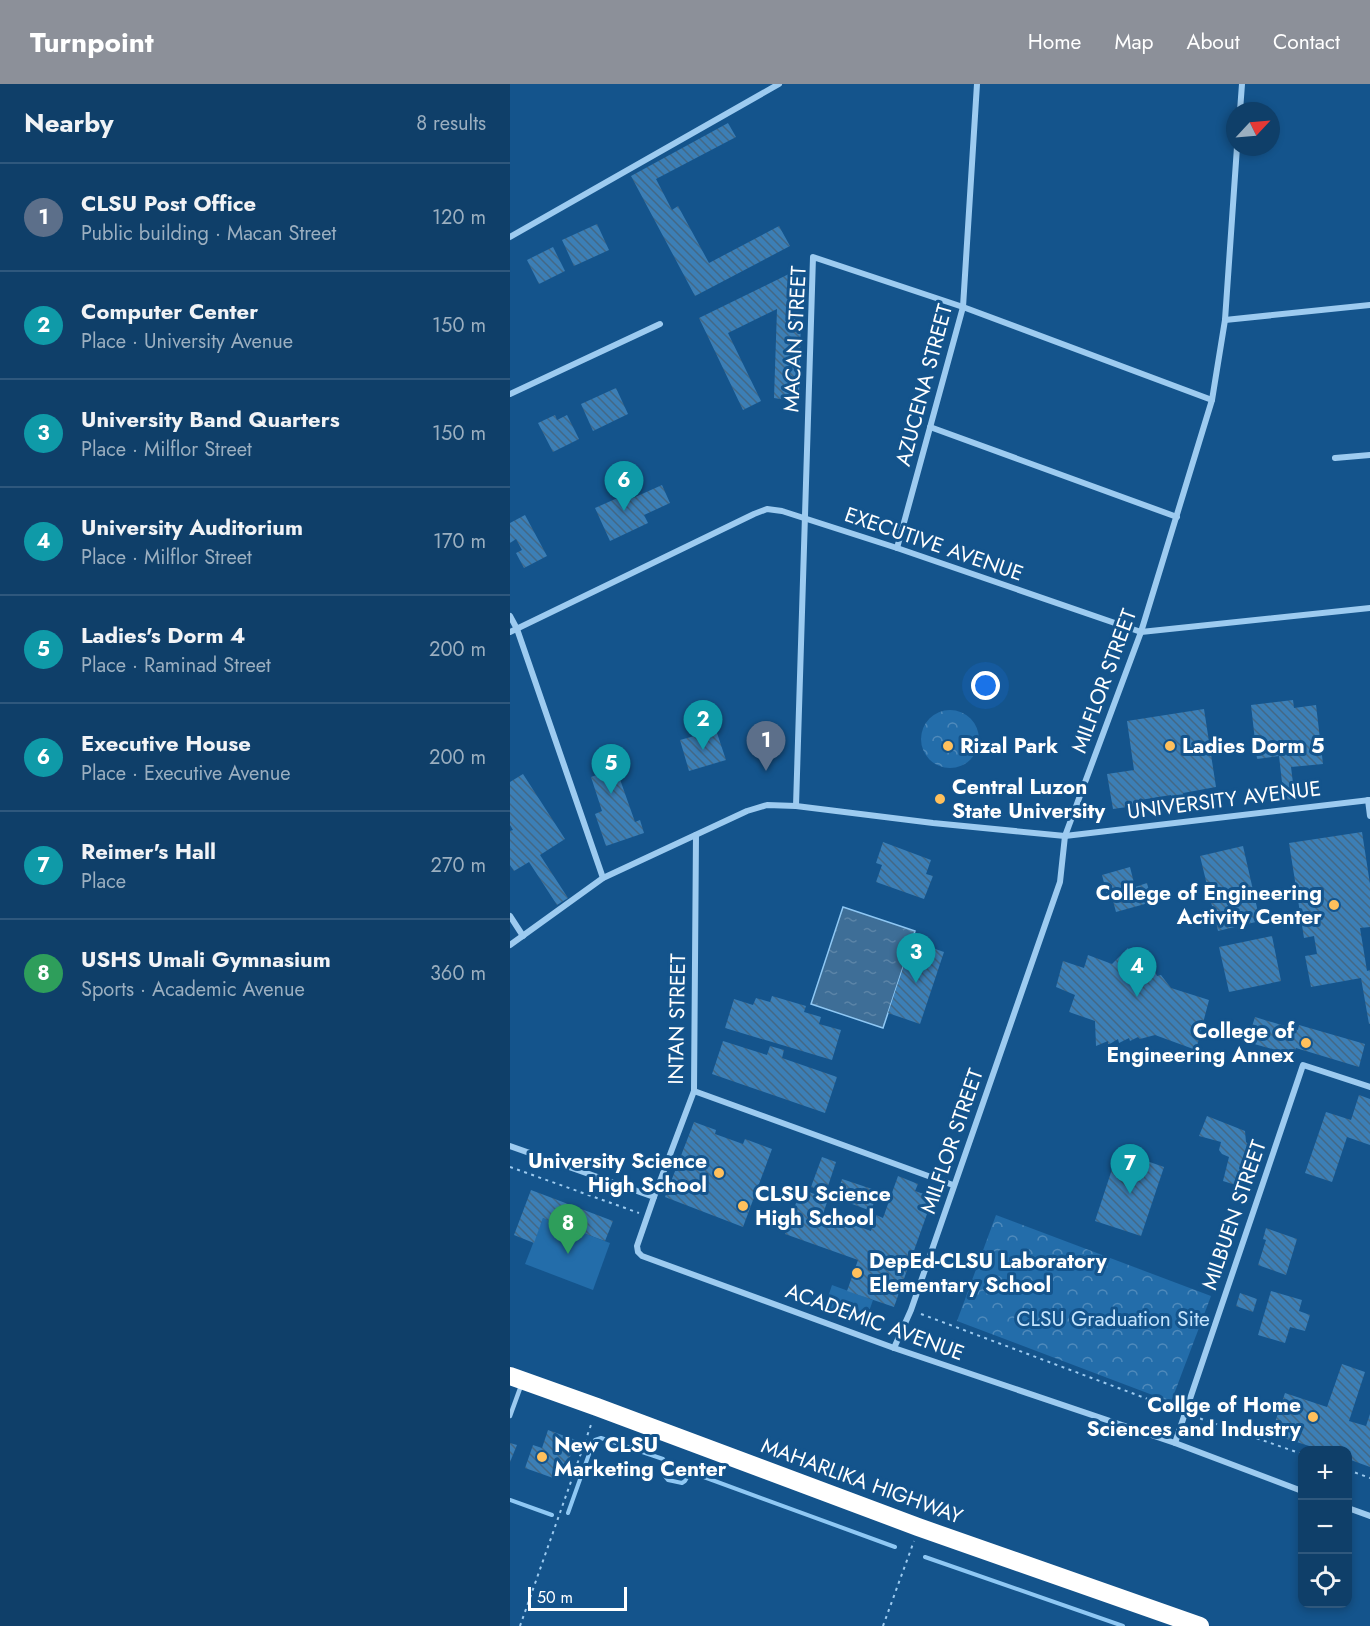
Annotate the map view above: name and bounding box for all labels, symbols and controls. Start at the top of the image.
text: Turnpoint [30,22,154,63]
text: Home [1028,27,1081,57]
text: Map [1114,27,1154,57]
text: About [1187,27,1240,57]
text: Contact [1273,27,1340,57]
north arrow [1226,102,1280,156]
text: Nearby [24,104,113,142]
text: 8 results [416,109,486,138]
text: CLSU Post Office [81,187,256,219]
text: 1 [38,203,49,232]
text: 120 m [432,203,486,232]
text: Public building · Macan Street [81,219,336,248]
street label: MACAN STREET [776,265,814,413]
text: Computer Center [81,295,258,327]
street label: AZUCENA STREET [888,300,960,469]
text: 2 [37,311,50,340]
text: 150 m [432,311,486,340]
text: Place · University Avenue [81,327,293,356]
text: University Band Quarters [81,403,340,435]
text: 3 [37,419,50,448]
text: 150 m [432,419,486,448]
text: Place · Milflor Street [81,435,252,464]
pin: 6 [604,462,644,511]
street label: EXECUTIVE AVENUE [841,499,1027,589]
text: University Auditorium [81,511,303,543]
text: 4 [37,527,50,556]
text: 170 m [433,527,486,556]
text: Place · Milflor Street [81,543,252,572]
street label: MILFLOR STREET [1064,604,1144,757]
text: Ladies's Dorm 4 [81,619,245,651]
text: 5 [37,635,50,664]
text: 200 m [429,635,486,664]
text: Place · Raminad Street [81,651,271,680]
your location [971,671,1000,700]
pin: 2 [684,700,722,750]
pin: 1 [746,722,786,771]
text: Executive House [81,727,251,759]
place label: Rizal Park [960,731,1058,761]
place label: Ladies Dorm 5 [1182,731,1325,761]
marker: Rizal Park [941,739,955,753]
marker: Ladies Dorm 5 [1163,739,1177,753]
text: 6 [37,743,50,772]
text: 200 m [429,743,486,772]
pin: 5 [592,744,630,794]
text: Place · Executive Avenue [81,759,291,788]
place label: Central Luzon State University [952,772,1106,826]
street label: UNIVERSITY AVENUE [1125,773,1323,827]
marker: Central Luzon State University [933,792,947,806]
text: Reimer's Hall [81,835,216,867]
text: 7 [37,851,50,880]
text: 270 m [431,851,486,880]
text: Place [81,867,126,896]
place label: College of Engineering Activity Center [1096,878,1322,932]
marker: College of Engineering Activity Center [1327,898,1341,912]
pin: 3 [896,934,936,983]
text: USHS Umali Gymnasium [81,943,331,975]
pin: 4 [1118,948,1156,997]
street label: INTAN STREET [661,953,693,1085]
text: 8 [37,959,50,988]
text: 360 m [430,959,486,988]
text: Sports · Academic Avenue [81,975,305,1004]
place label: College of Engineering Annex [1106,1016,1295,1070]
marker: College of Engineering Annex [1299,1036,1313,1050]
street label: MILFLOR STREET [913,1064,991,1217]
street label: MILBUEN STREET [1194,1136,1274,1294]
pin: 7 [1110,1144,1150,1194]
place label: University Science High School [528,1146,707,1200]
marker: University Science High School [712,1166,726,1180]
place label: CLSU Science High School [755,1179,891,1233]
marker: CLSU Science High School [736,1199,750,1213]
pin: 8 [548,1204,588,1254]
place label: DepEd-CLSU Laboratory Elementary School [869,1246,1108,1300]
marker: DepEd-CLSU Laboratory Elementary School [850,1266,864,1280]
street label: ACADEMIC AVENUE [782,1276,968,1368]
park label: CLSU Graduation Site [1016,1304,1210,1334]
place label: Collge of Home Sciences and Industry [1086,1390,1302,1444]
marker: Collge of Home Sciences and Industry [1306,1410,1320,1424]
place label: New CLSU Marketing Center [554,1430,727,1484]
street label: MAHARLIKA HIGHWAY [757,1431,967,1531]
map controls [1298,1446,1352,1608]
button: + [1298,1446,1352,1500]
marker: New CLSU Marketing Center [535,1450,549,1464]
button: − [1298,1500,1352,1554]
button: locate [1298,1554,1352,1608]
scale bar [528,1584,627,1612]
text: 50 m [537,1586,573,1609]

